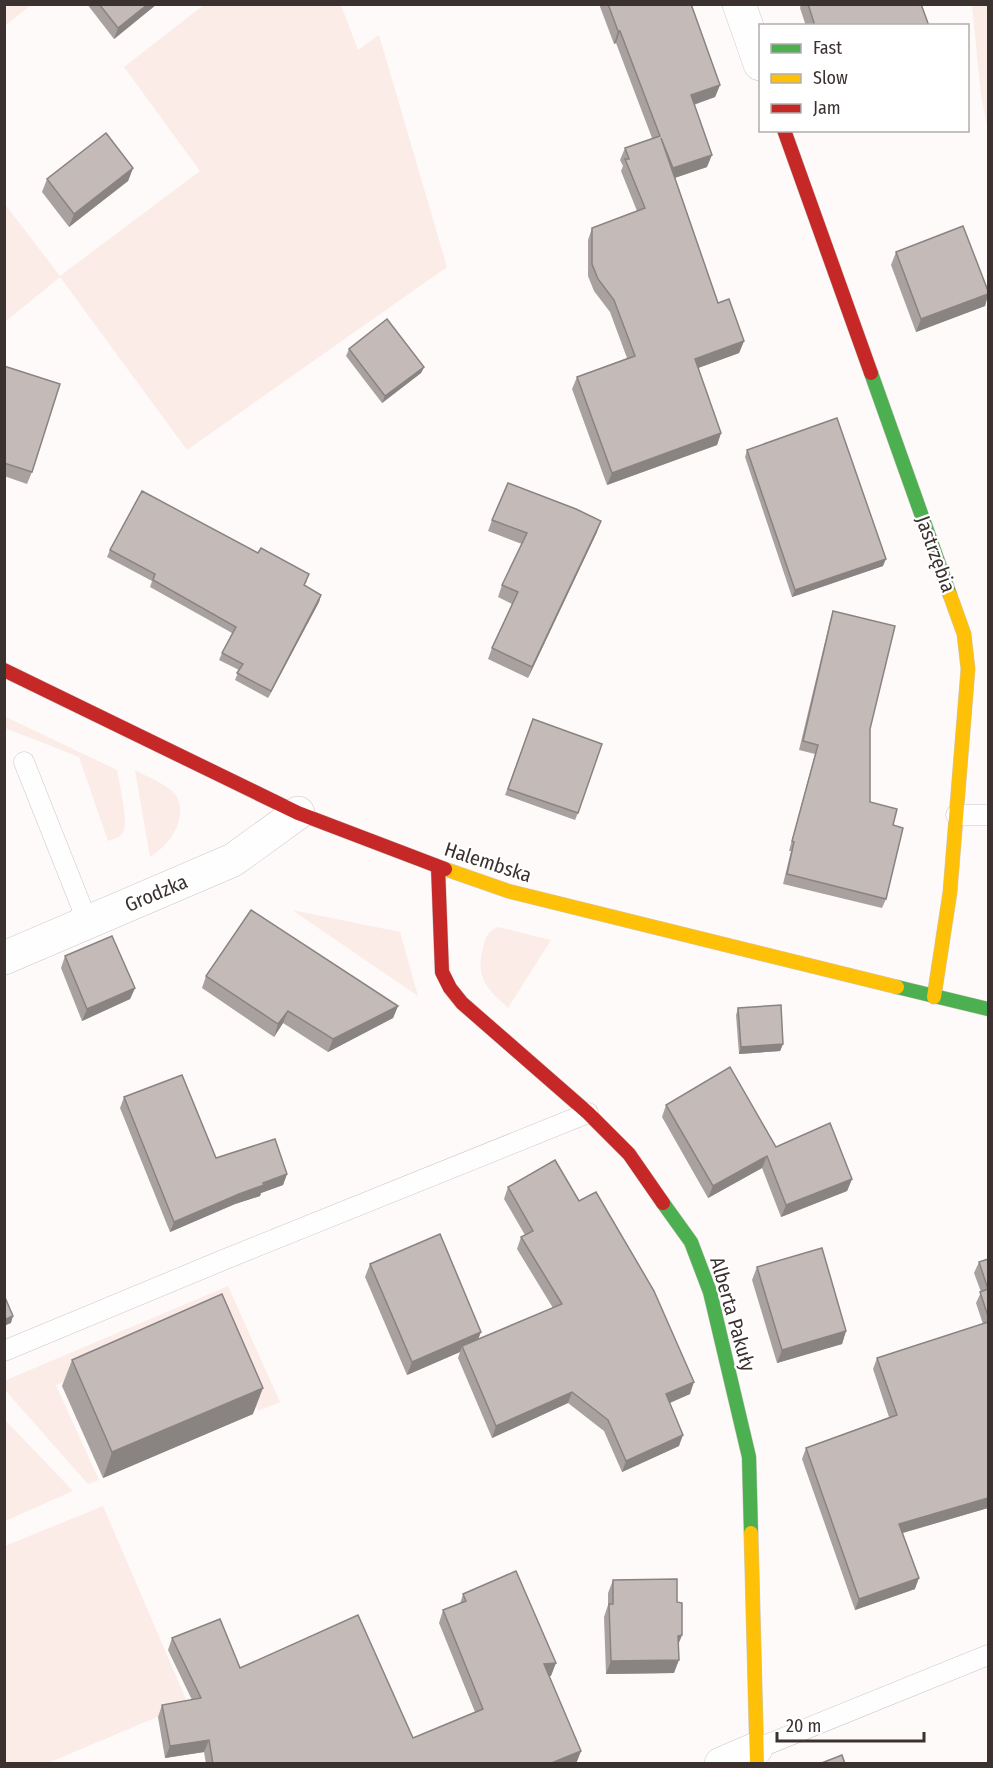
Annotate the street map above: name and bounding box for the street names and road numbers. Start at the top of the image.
street label: Jastrzębia [911,512,961,596]
street label: Halembska [441,837,535,887]
street label: Grodzka [121,869,191,917]
street label: Alberta Pakuły [705,1254,761,1374]

